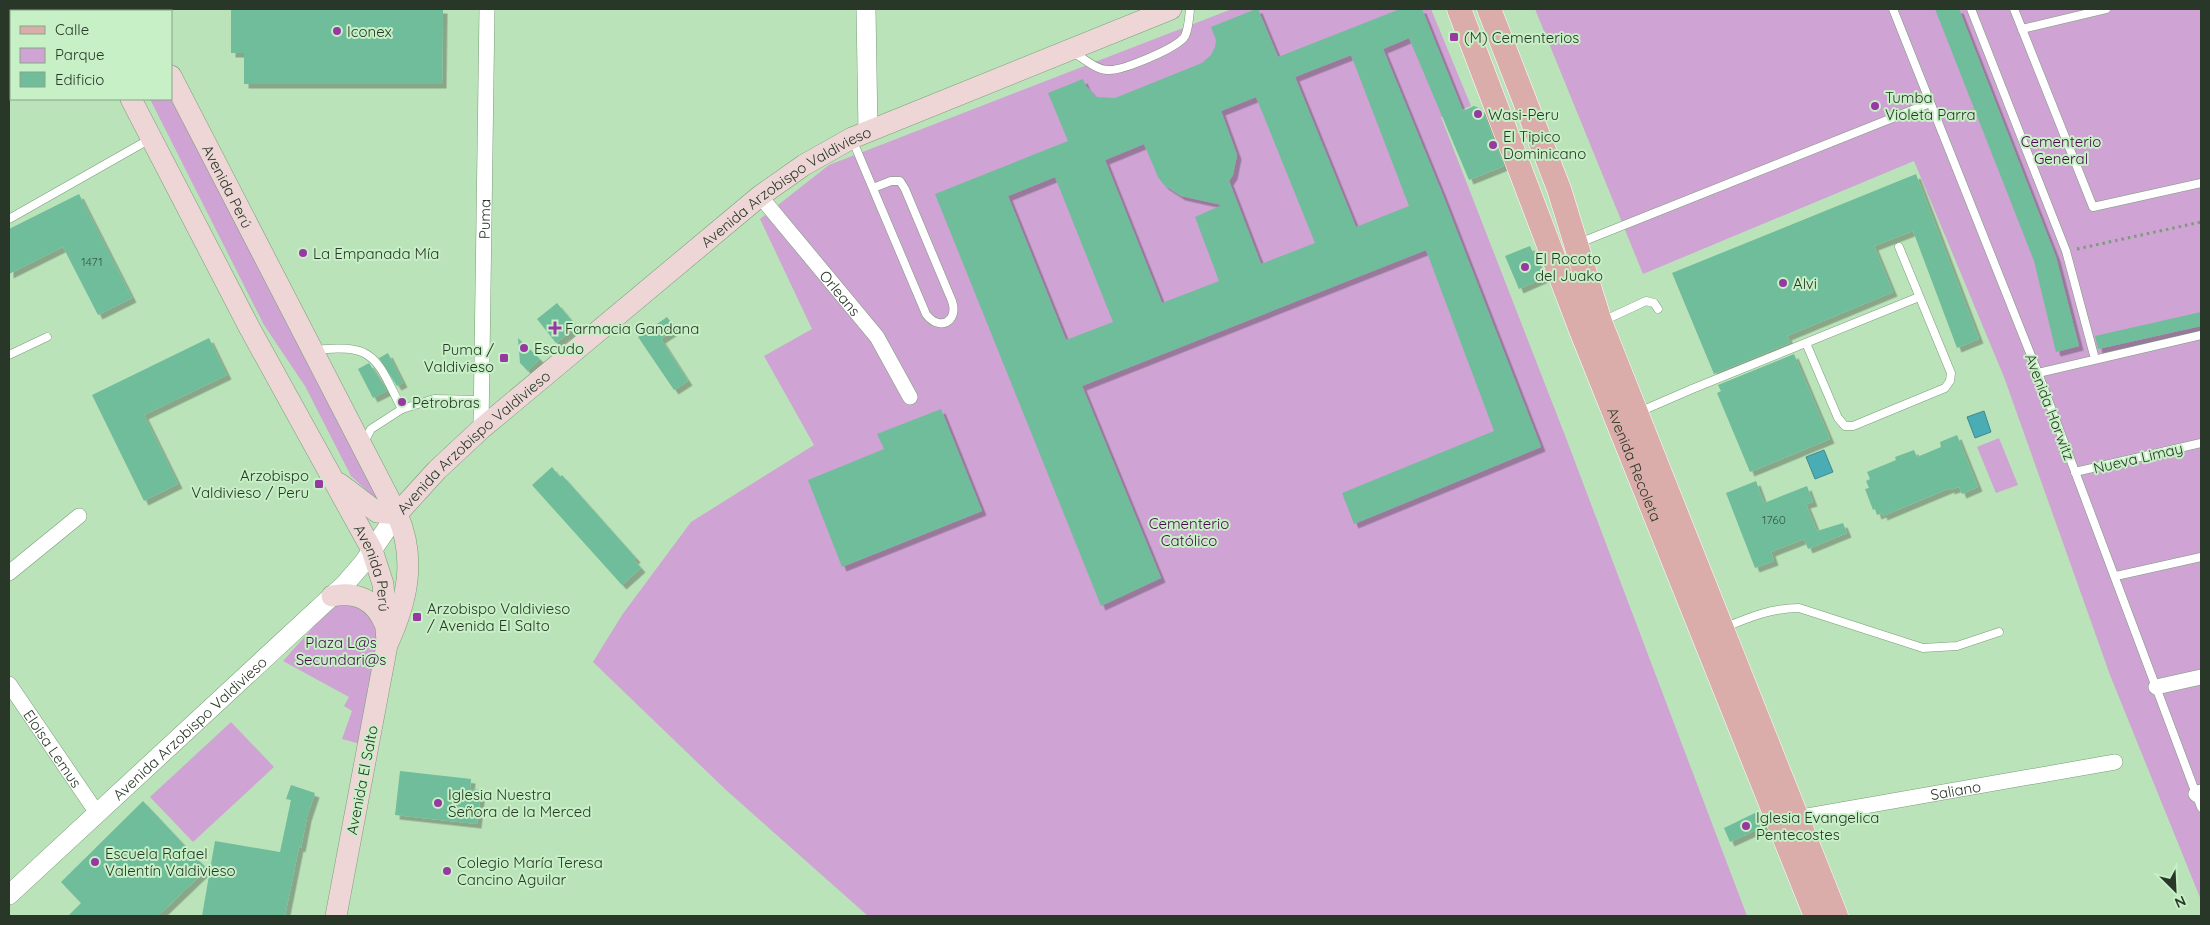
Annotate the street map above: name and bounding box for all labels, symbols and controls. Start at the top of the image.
legend [10,10,172,100]
text: Calle [55,20,89,39]
place label: Iconex [347,22,392,41]
marker: Iconex [331,25,343,37]
place label: (M) Cementerios [1464,28,1579,47]
marker: (M) Cementerios [1448,31,1460,43]
text: Parque [55,45,105,64]
text: Edificio [55,70,104,89]
place label: Tumba Violeta Parra [1885,88,1976,124]
marker: Tumba Violeta Parra [1869,100,1881,112]
place label: Wasi-Peru [1488,105,1559,124]
marker: Wasi-Peru [1472,108,1484,120]
street label: Avenida Arzobispo Valdivieso [697,122,874,251]
place label: El Tipico Dominicano [1503,127,1586,163]
park label: Cementerio General [2021,132,2101,168]
marker: El Tipico Dominicano [1487,139,1499,151]
street label: Avenida Perú [198,141,257,231]
street label: Puma [474,199,494,239]
place label: La Empanada Mía [313,244,439,263]
marker: La Empanada Mía [297,247,309,259]
place label: El Rocoto del Juako [1535,249,1603,285]
house number: 1471 [81,254,103,269]
marker: El Rocoto del Juako [1519,261,1531,273]
street label: Orleans [816,266,865,320]
place label: Alvi [1793,274,1817,293]
marker: Alvi [1777,277,1789,289]
place label: Farmacia Gandana [565,319,699,338]
marker: Farmacia Gandana [549,322,561,334]
place label: Escudo [534,339,584,358]
place label: Puma / Valdivieso [424,340,494,376]
marker: Escudo [518,342,530,354]
street label: Avenida Horwitz [2021,351,2079,463]
marker: Puma / Valdivieso [498,352,510,364]
street label: Avenida Arzobispo Valdivieso [392,366,554,518]
place label: Petrobras [412,393,480,412]
marker: Petrobras [396,396,408,408]
street label: Avenida Recoleta [1603,404,1666,524]
street label: Nueva Limay [2091,438,2185,478]
place label: Arzobispo Valdivieso / Peru [191,466,309,502]
marker: Arzobispo Valdivieso / Peru [313,478,325,490]
house number: 1760 [1762,512,1786,527]
park label: Cementerio Católico [1149,514,1229,550]
street label: Avenida Perú [350,521,394,612]
place label: Arzobispo Valdivieso / Avenida El Salto [427,599,570,635]
marker: Arzobispo Valdivieso / Avenida El Salto [411,611,423,623]
park label: Plaza L@s Secundari@s [296,633,386,669]
street label: Avenida Arzobispo Valdivieso [108,652,271,804]
street label: Eloisa Lemus [20,706,86,791]
street label: Avenida El Salto [342,724,382,836]
street label: Saliano [1929,776,1982,804]
place label: Iglesia Nuestra Señora de la Merced [448,785,591,821]
marker: Iglesia Nuestra Señora de la Merced [432,797,444,809]
place label: Iglesia Evangelica Pentecostes [1756,808,1879,844]
marker: Iglesia Evangelica Pentecostes [1740,820,1752,832]
place label: Escuela Rafael Valentín Valdivieso [105,844,236,880]
place label: Colegio María Teresa Cancino Aguilar [457,853,603,889]
marker: Escuela Rafael Valentín Valdivieso [89,856,101,868]
marker: Colegio María Teresa Cancino Aguilar [441,865,453,877]
north arrow [2150,865,2200,915]
text: N [2172,892,2189,912]

